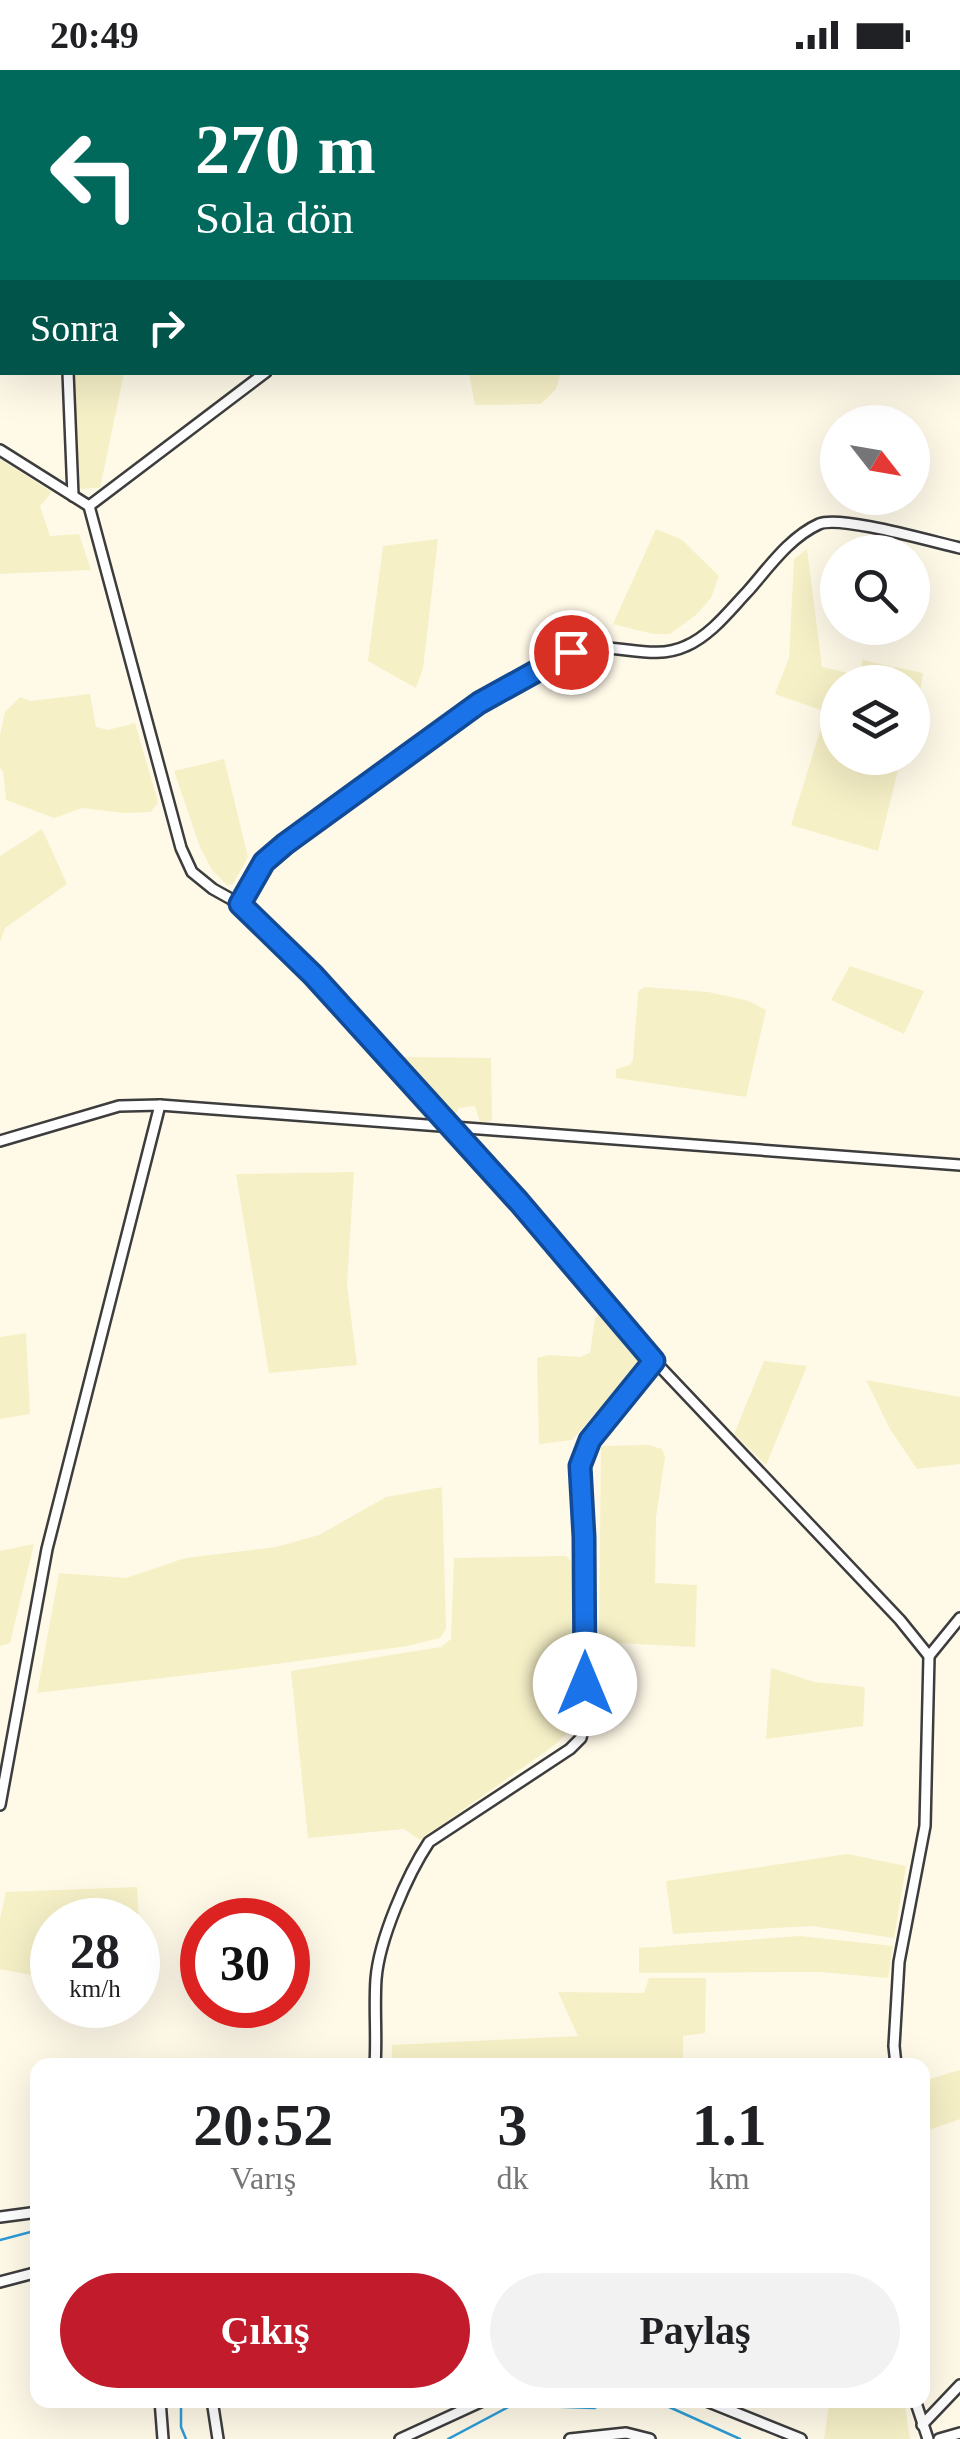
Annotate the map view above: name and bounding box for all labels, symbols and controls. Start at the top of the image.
text: 20:49 [50,14,139,56]
icon: left [30,110,160,240]
text: 270 m [195,111,376,188]
text: Sola dön [195,193,354,243]
icon: right [139,300,194,355]
text: Sonra [30,307,119,349]
north arrow [820,405,930,515]
map controls [820,405,930,775]
button: search [820,535,930,645]
pin [529,610,614,695]
icon: arrive [544,625,599,680]
button: layers [820,665,930,775]
position arrow [533,1632,637,1736]
speed limit sign: 30 [180,1898,310,2028]
text: 28 [70,1923,120,1979]
text: km/h [69,1975,121,2002]
text: 20:52 [193,2092,333,2158]
text: 3 [497,2092,527,2158]
text: 1.1 [692,2092,767,2158]
text: Varış [230,2160,296,2196]
text: dk [496,2160,528,2196]
text: km [709,2160,750,2196]
button: Çıkış [60,2273,470,2388]
button: Paylaş [490,2273,900,2388]

